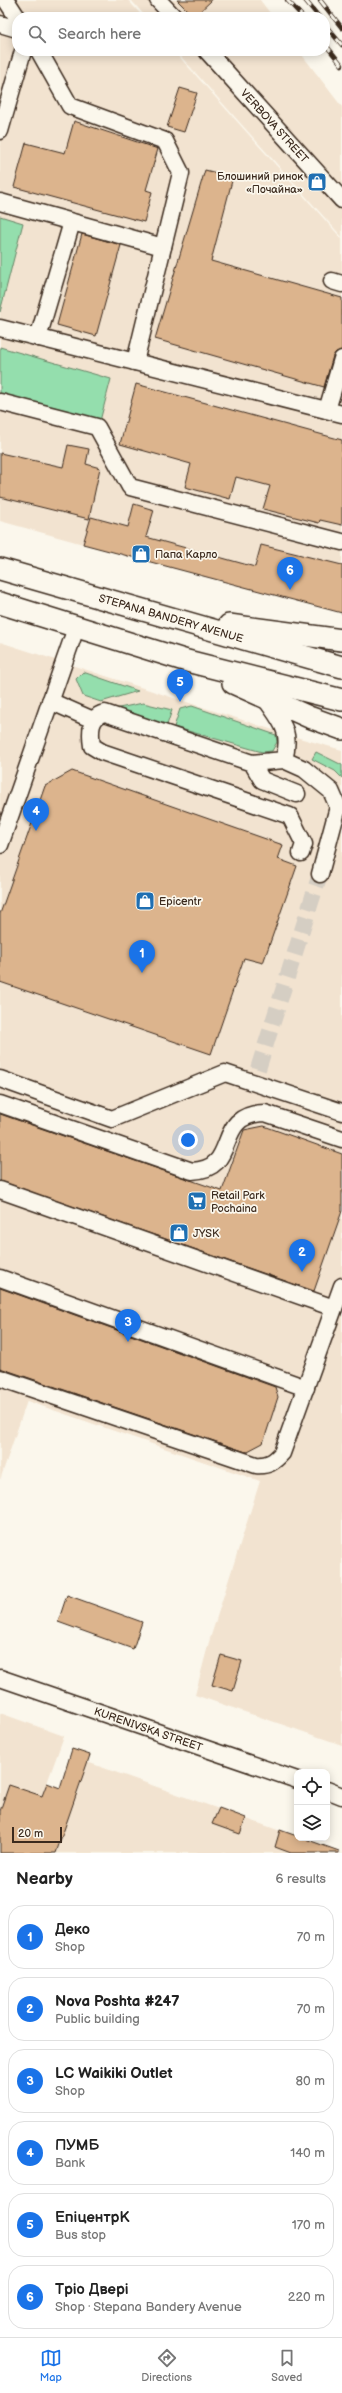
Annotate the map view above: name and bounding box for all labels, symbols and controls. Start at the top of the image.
search box [12,12,330,56]
icon: search [26,23,48,45]
text: Search here [58,25,141,44]
street label: VERBOVA STREET [238,87,311,166]
place label: Блошиний ринок «Почайна» [217,170,303,196]
shop icon: Блошиний ринок «Почайна» [306,171,328,193]
shop icon: Папа Карло [130,543,152,565]
place label: Папа Карло [155,548,218,561]
pin: 6 [277,557,303,590]
street label: STEPANA BANDERY AVENUE [97,592,245,645]
pin: 5 [167,669,193,702]
pin: 4 [23,798,49,831]
shop icon: Epicentr [134,890,156,912]
place label: Epicentr [159,895,202,908]
pin: 1 [129,940,155,973]
your location [178,1130,198,1150]
place label: Retail Park Pochaina [211,1189,265,1215]
supermarket icon: Retail Park Pochaina [186,1190,208,1212]
shop icon: JYSK [168,1222,190,1244]
place label: JYSK [193,1227,220,1240]
pin: 2 [289,1239,315,1272]
pin: 3 [115,1309,141,1342]
street label: KURENIVSKA STREET [92,1705,205,1754]
map controls [294,1769,330,1841]
button: locate [294,1769,330,1805]
button: layers [294,1805,330,1841]
scale bar [12,1825,62,1844]
text: 20 m [18,1827,43,1840]
text: Nearby [16,1869,73,1889]
text: 6 results [276,1871,326,1887]
text: Деко [55,1920,90,1939]
text: 1 [27,1929,33,1945]
text: 70 m [297,1929,325,1945]
text: Shop [55,1939,85,1955]
text: Nova Poshta #247 [55,1992,180,2011]
text: 2 [26,2001,34,2017]
text: 70 m [297,2001,325,2017]
text: Public building [55,2011,140,2027]
text: LC Waikiki Outlet [55,2064,172,2083]
text: 3 [26,2073,34,2089]
text: 80 m [296,2073,325,2089]
text: Shop [55,2083,85,2099]
text: ПУМБ [55,2136,99,2155]
text: 4 [26,2145,34,2161]
text: 140 m [290,2145,325,2161]
text: Bank [55,2155,85,2171]
text: ЕпіцентрК [55,2208,130,2227]
text: 5 [26,2217,34,2233]
text: 170 m [292,2217,325,2233]
text: Bus stop [55,2227,106,2243]
text: Тріо Двері [55,2280,129,2299]
text: 6 [26,2289,34,2305]
text: 220 m [288,2289,325,2305]
text: Shop · Stepana Bandery Avenue [55,2299,242,2315]
tab: Map [40,2347,62,2384]
tab: Directions [141,2347,192,2384]
tab: Saved [271,2347,302,2384]

